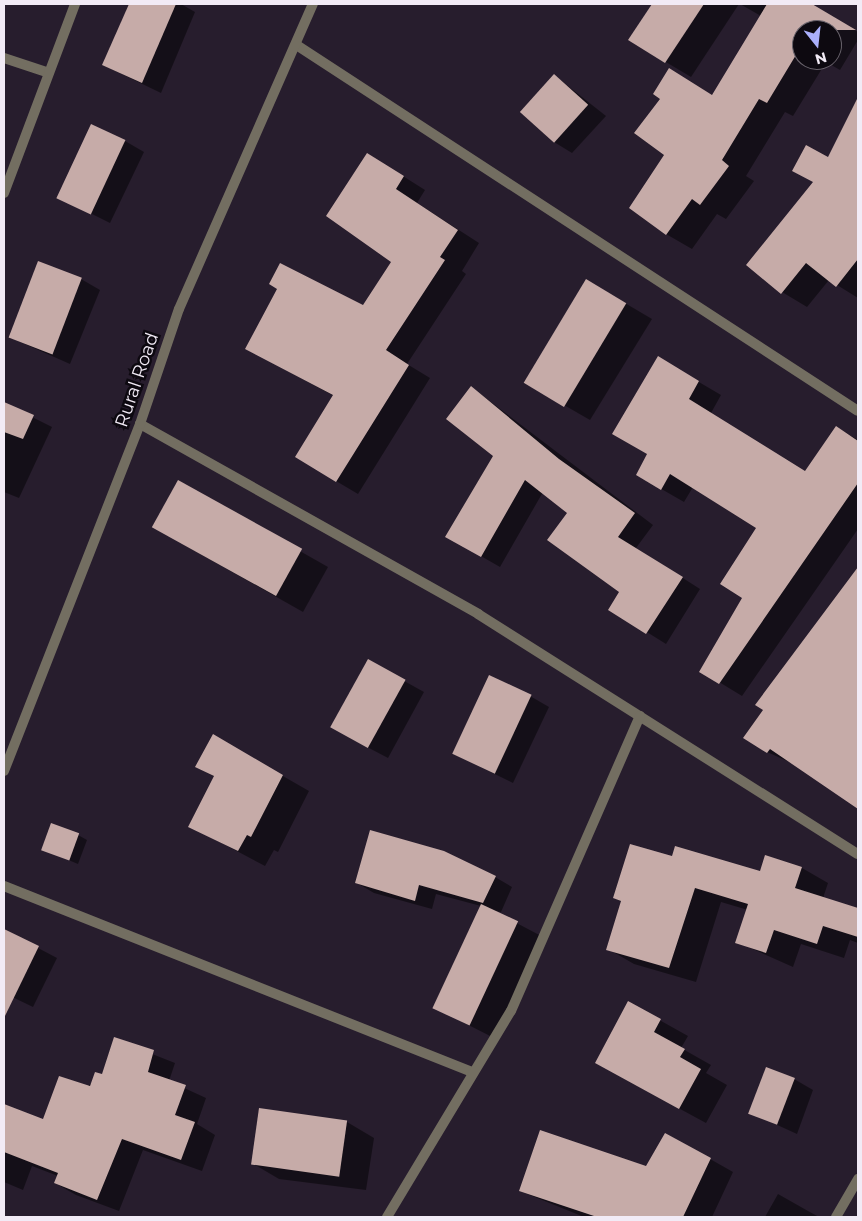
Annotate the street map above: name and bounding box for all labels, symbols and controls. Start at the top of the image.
north arrow [792,20,842,70]
text: N [813,48,829,69]
street label: Rural Road [111,330,163,430]

